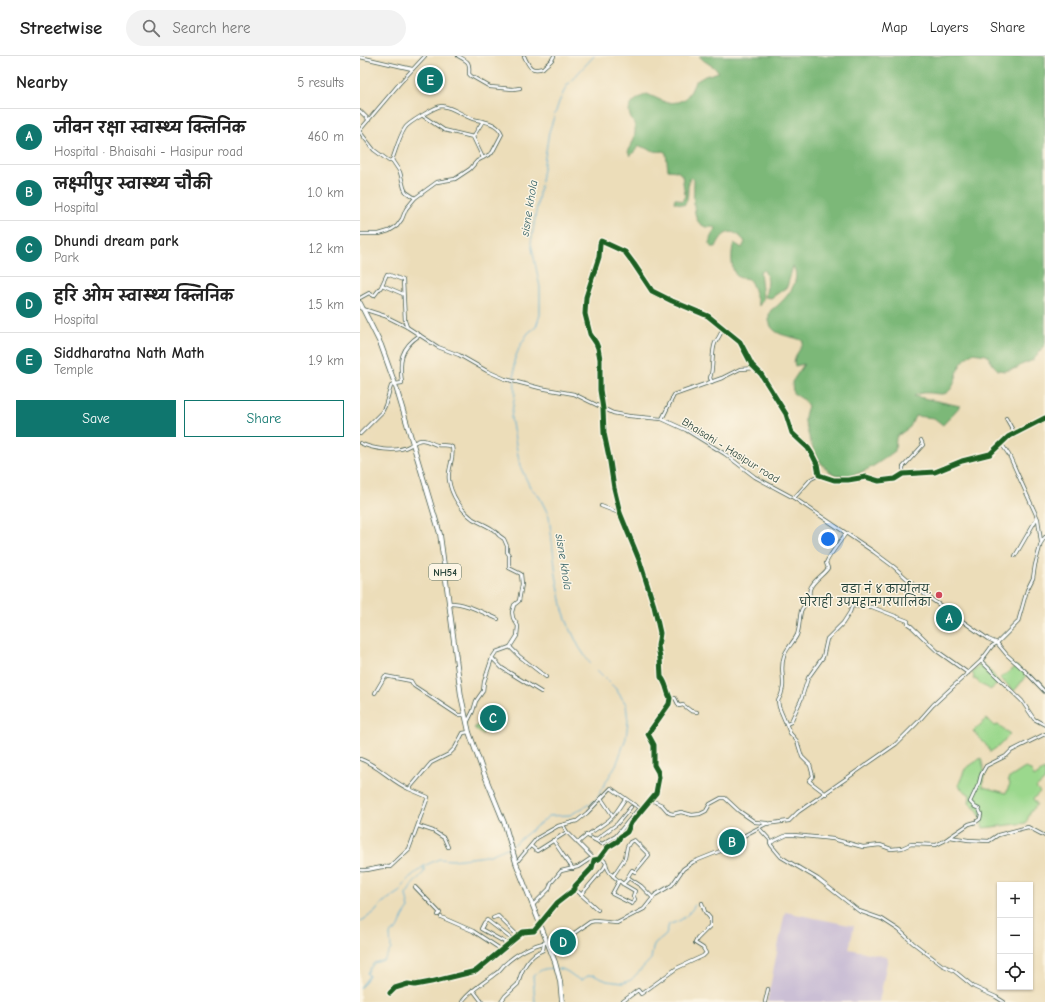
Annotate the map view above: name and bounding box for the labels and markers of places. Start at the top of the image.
pin: E [417,65,443,95]
place label: वडा नं ४ कार्यालय, घोराही उपमहानगरपालिका [799,580,932,609]
marker: वडा नं ४ कार्यालय, घोराही उपमहानगरपालिका [934,590,944,600]
pin: A [936,603,962,633]
pin: C [480,703,506,733]
pin: B [719,827,745,857]
pin: D [550,927,576,957]

